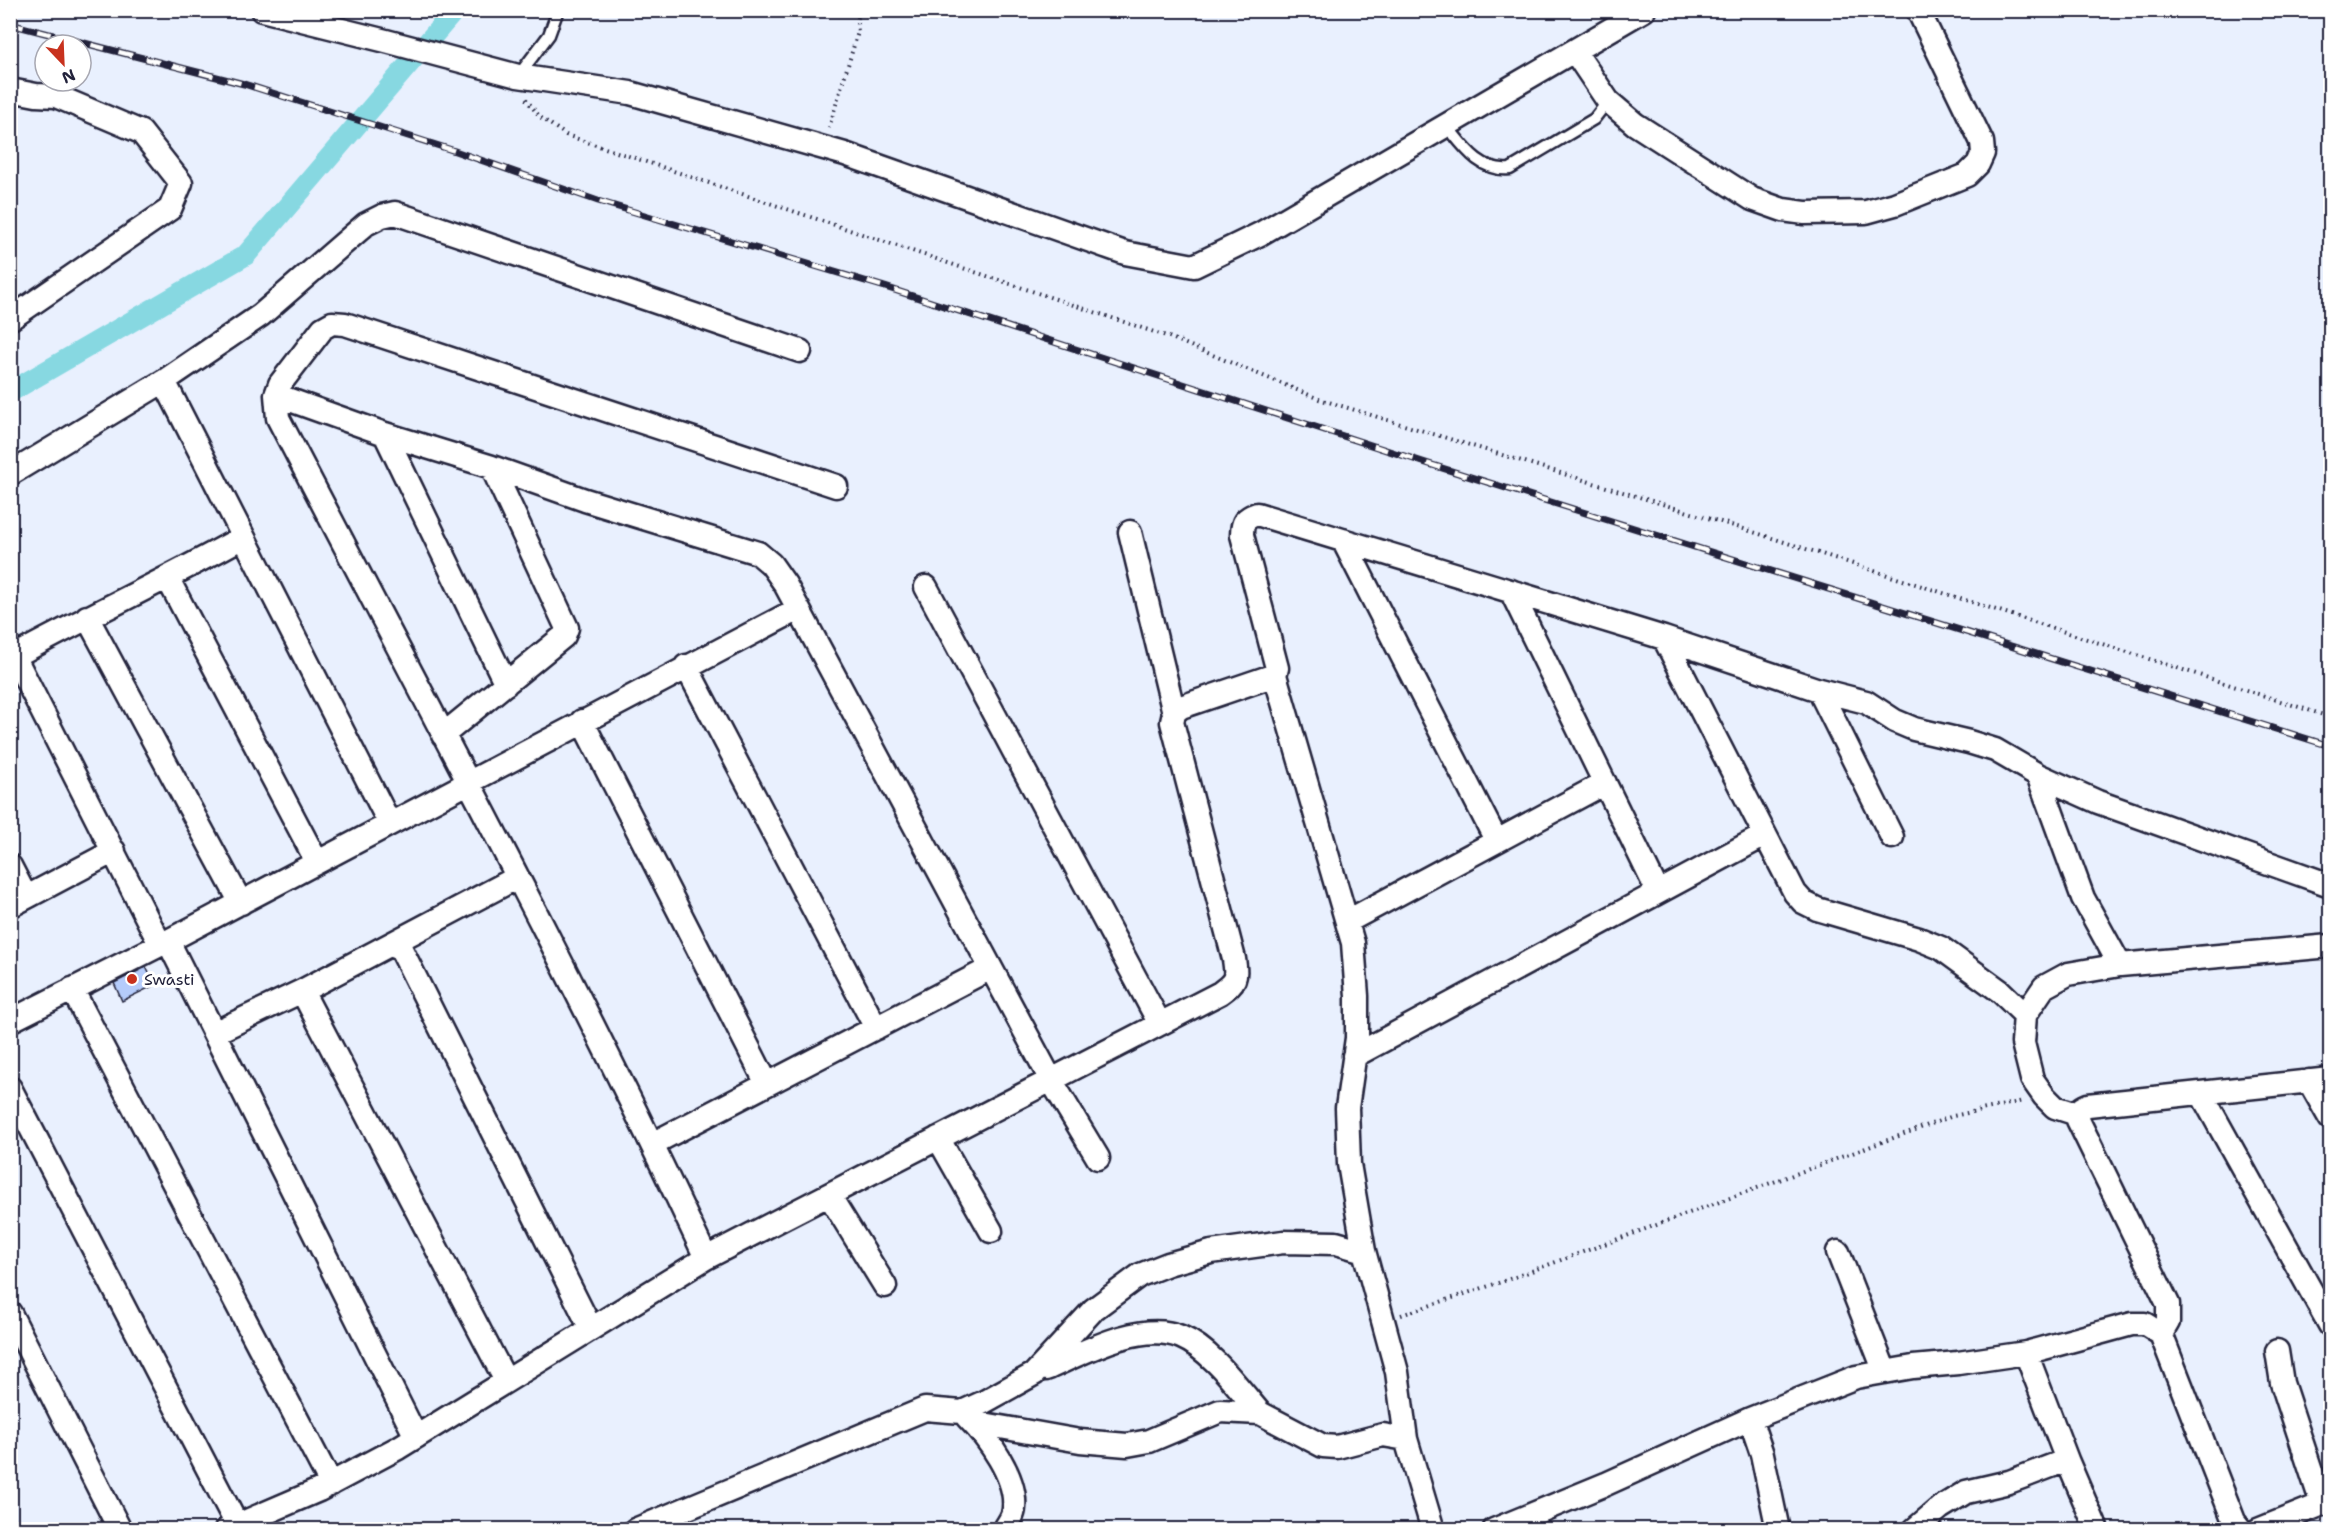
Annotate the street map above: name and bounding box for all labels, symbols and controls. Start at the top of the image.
north arrow [33,33,93,93]
text: N [59,64,79,88]
place label: Swasti [144,969,195,990]
marker: Swasti [125,972,139,986]

